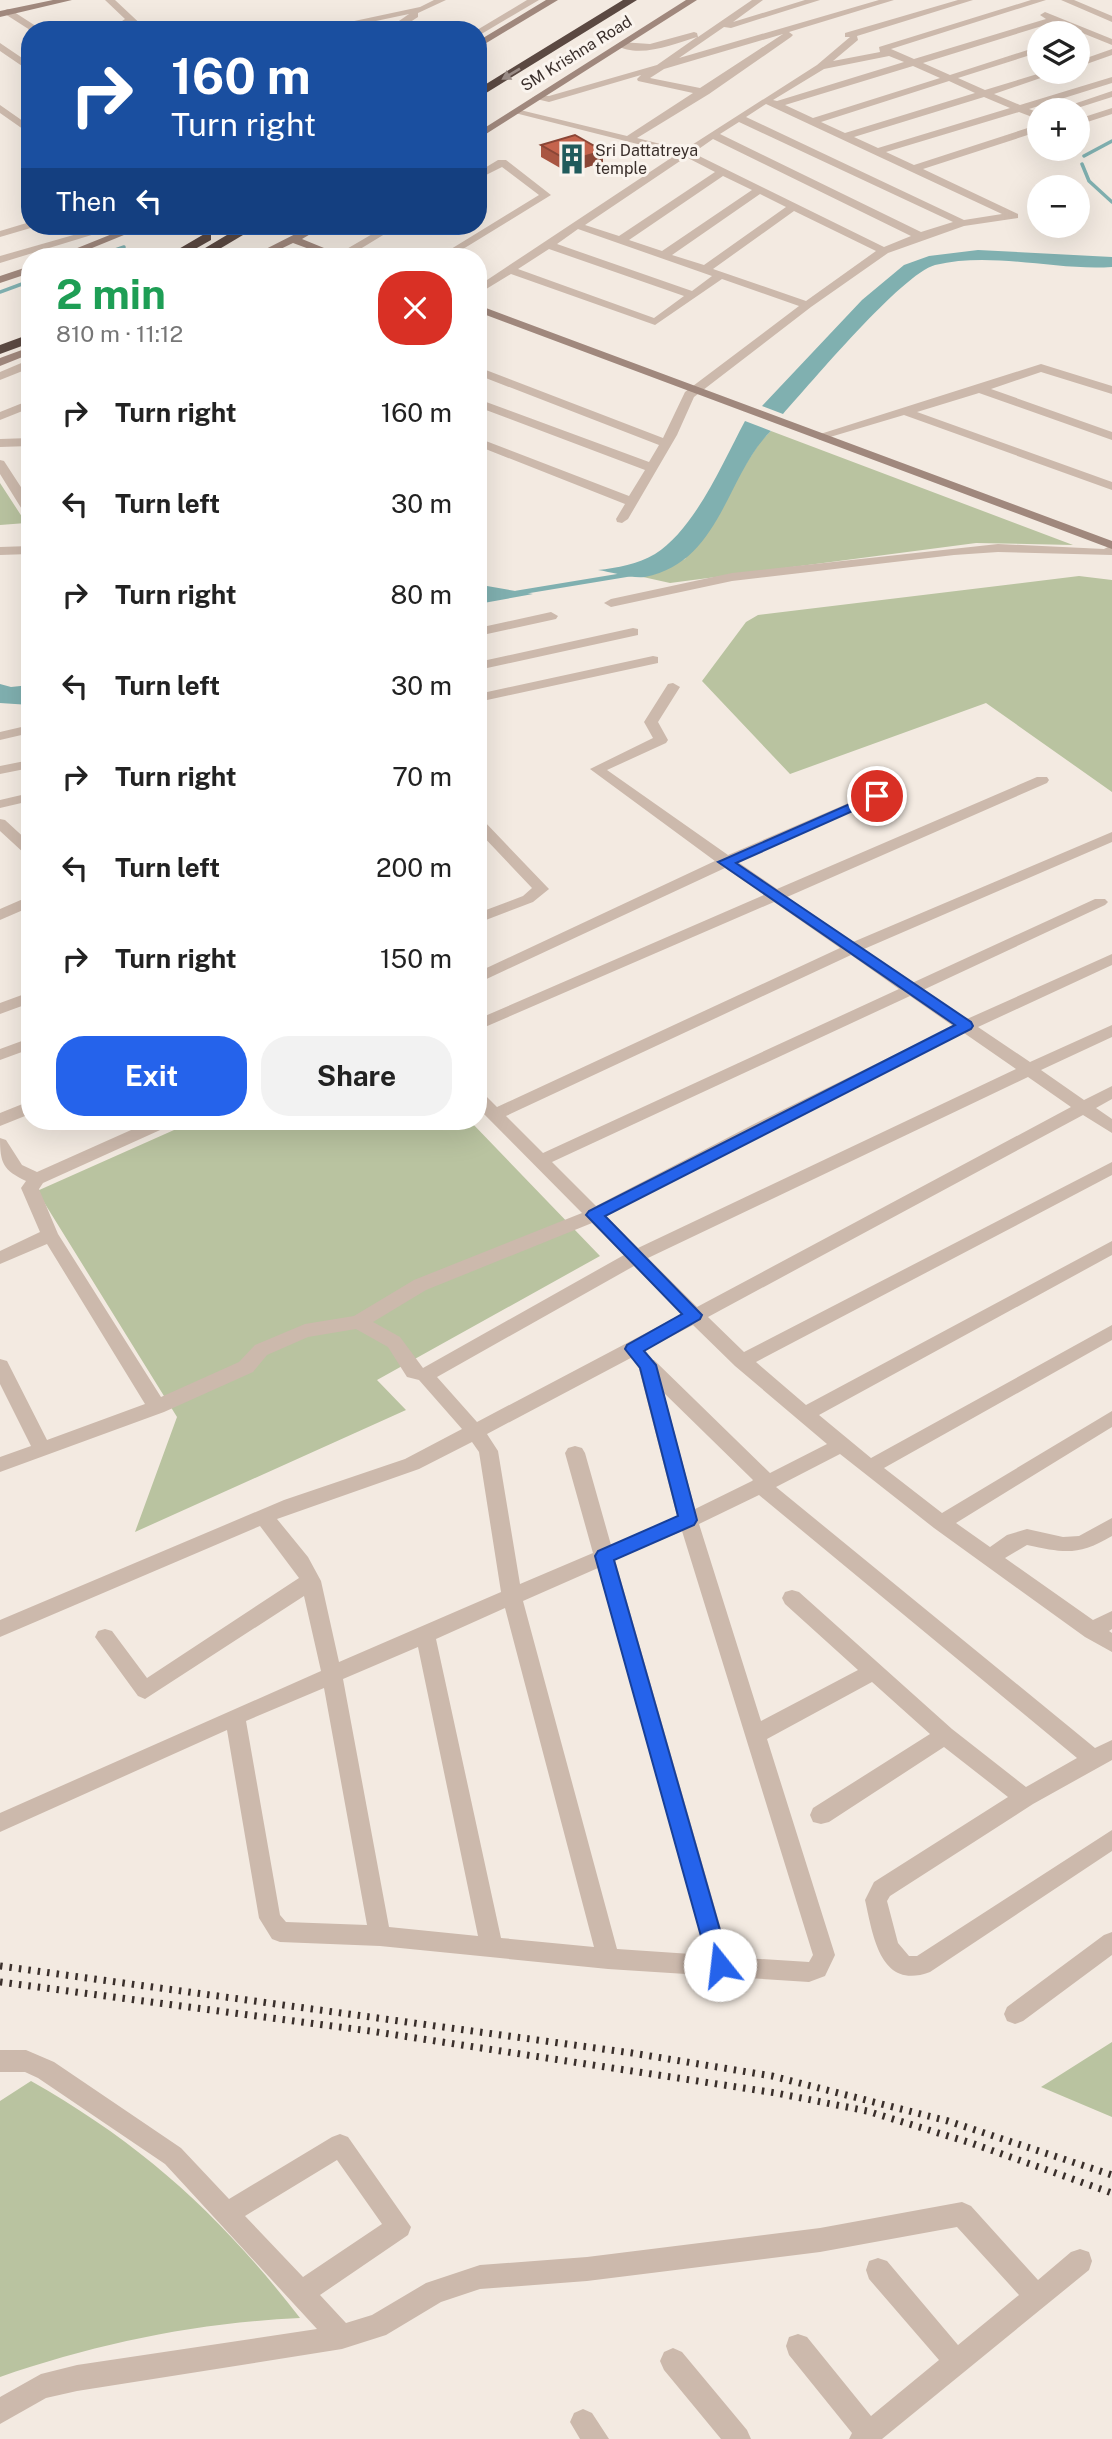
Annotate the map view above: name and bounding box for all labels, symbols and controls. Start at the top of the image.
street label: SM Krishna Road [517,12,635,95]
map controls [1027,21,1090,238]
button: layers [1027,21,1090,84]
text: 160 m [171,47,311,105]
icon: right [56,49,147,140]
one-way arrow [501,68,520,80]
button: + [1027,98,1090,161]
text: Turn right [171,106,316,143]
place label: Sri Dattatreya temple [595,141,698,178]
building icon: Sri Dattatreya temple [555,142,589,176]
button: − [1027,175,1090,238]
icon: left [130,182,168,220]
text: Then [56,186,116,217]
text: 2 min [56,269,166,318]
button: close [378,271,452,345]
text: 810 m · 11:12 [56,320,183,347]
icon: right [56,394,94,432]
text: Turn right [115,397,237,428]
text: 160 m [381,397,452,428]
icon: left [56,485,94,523]
text: Turn left [115,488,220,519]
text: 30 m [391,488,452,519]
icon: right [56,576,94,614]
text: Turn right [115,579,237,610]
text: 80 m [391,579,452,610]
icon: left [56,667,94,705]
text: Turn left [115,670,220,701]
text: 30 m [391,670,452,701]
icon: right [56,758,94,796]
text: Turn right [115,761,237,792]
text: 70 m [392,761,452,792]
pin [847,766,907,826]
icon: arrive [858,777,896,815]
icon: left [56,849,94,887]
text: Turn left [115,852,220,883]
text: 200 m [376,852,452,883]
icon: right [56,940,94,978]
text: Turn right [115,943,237,974]
text: 150 m [380,943,452,974]
button: Exit [56,1036,247,1116]
button: Share [261,1036,452,1116]
position arrow [683,1928,757,2002]

